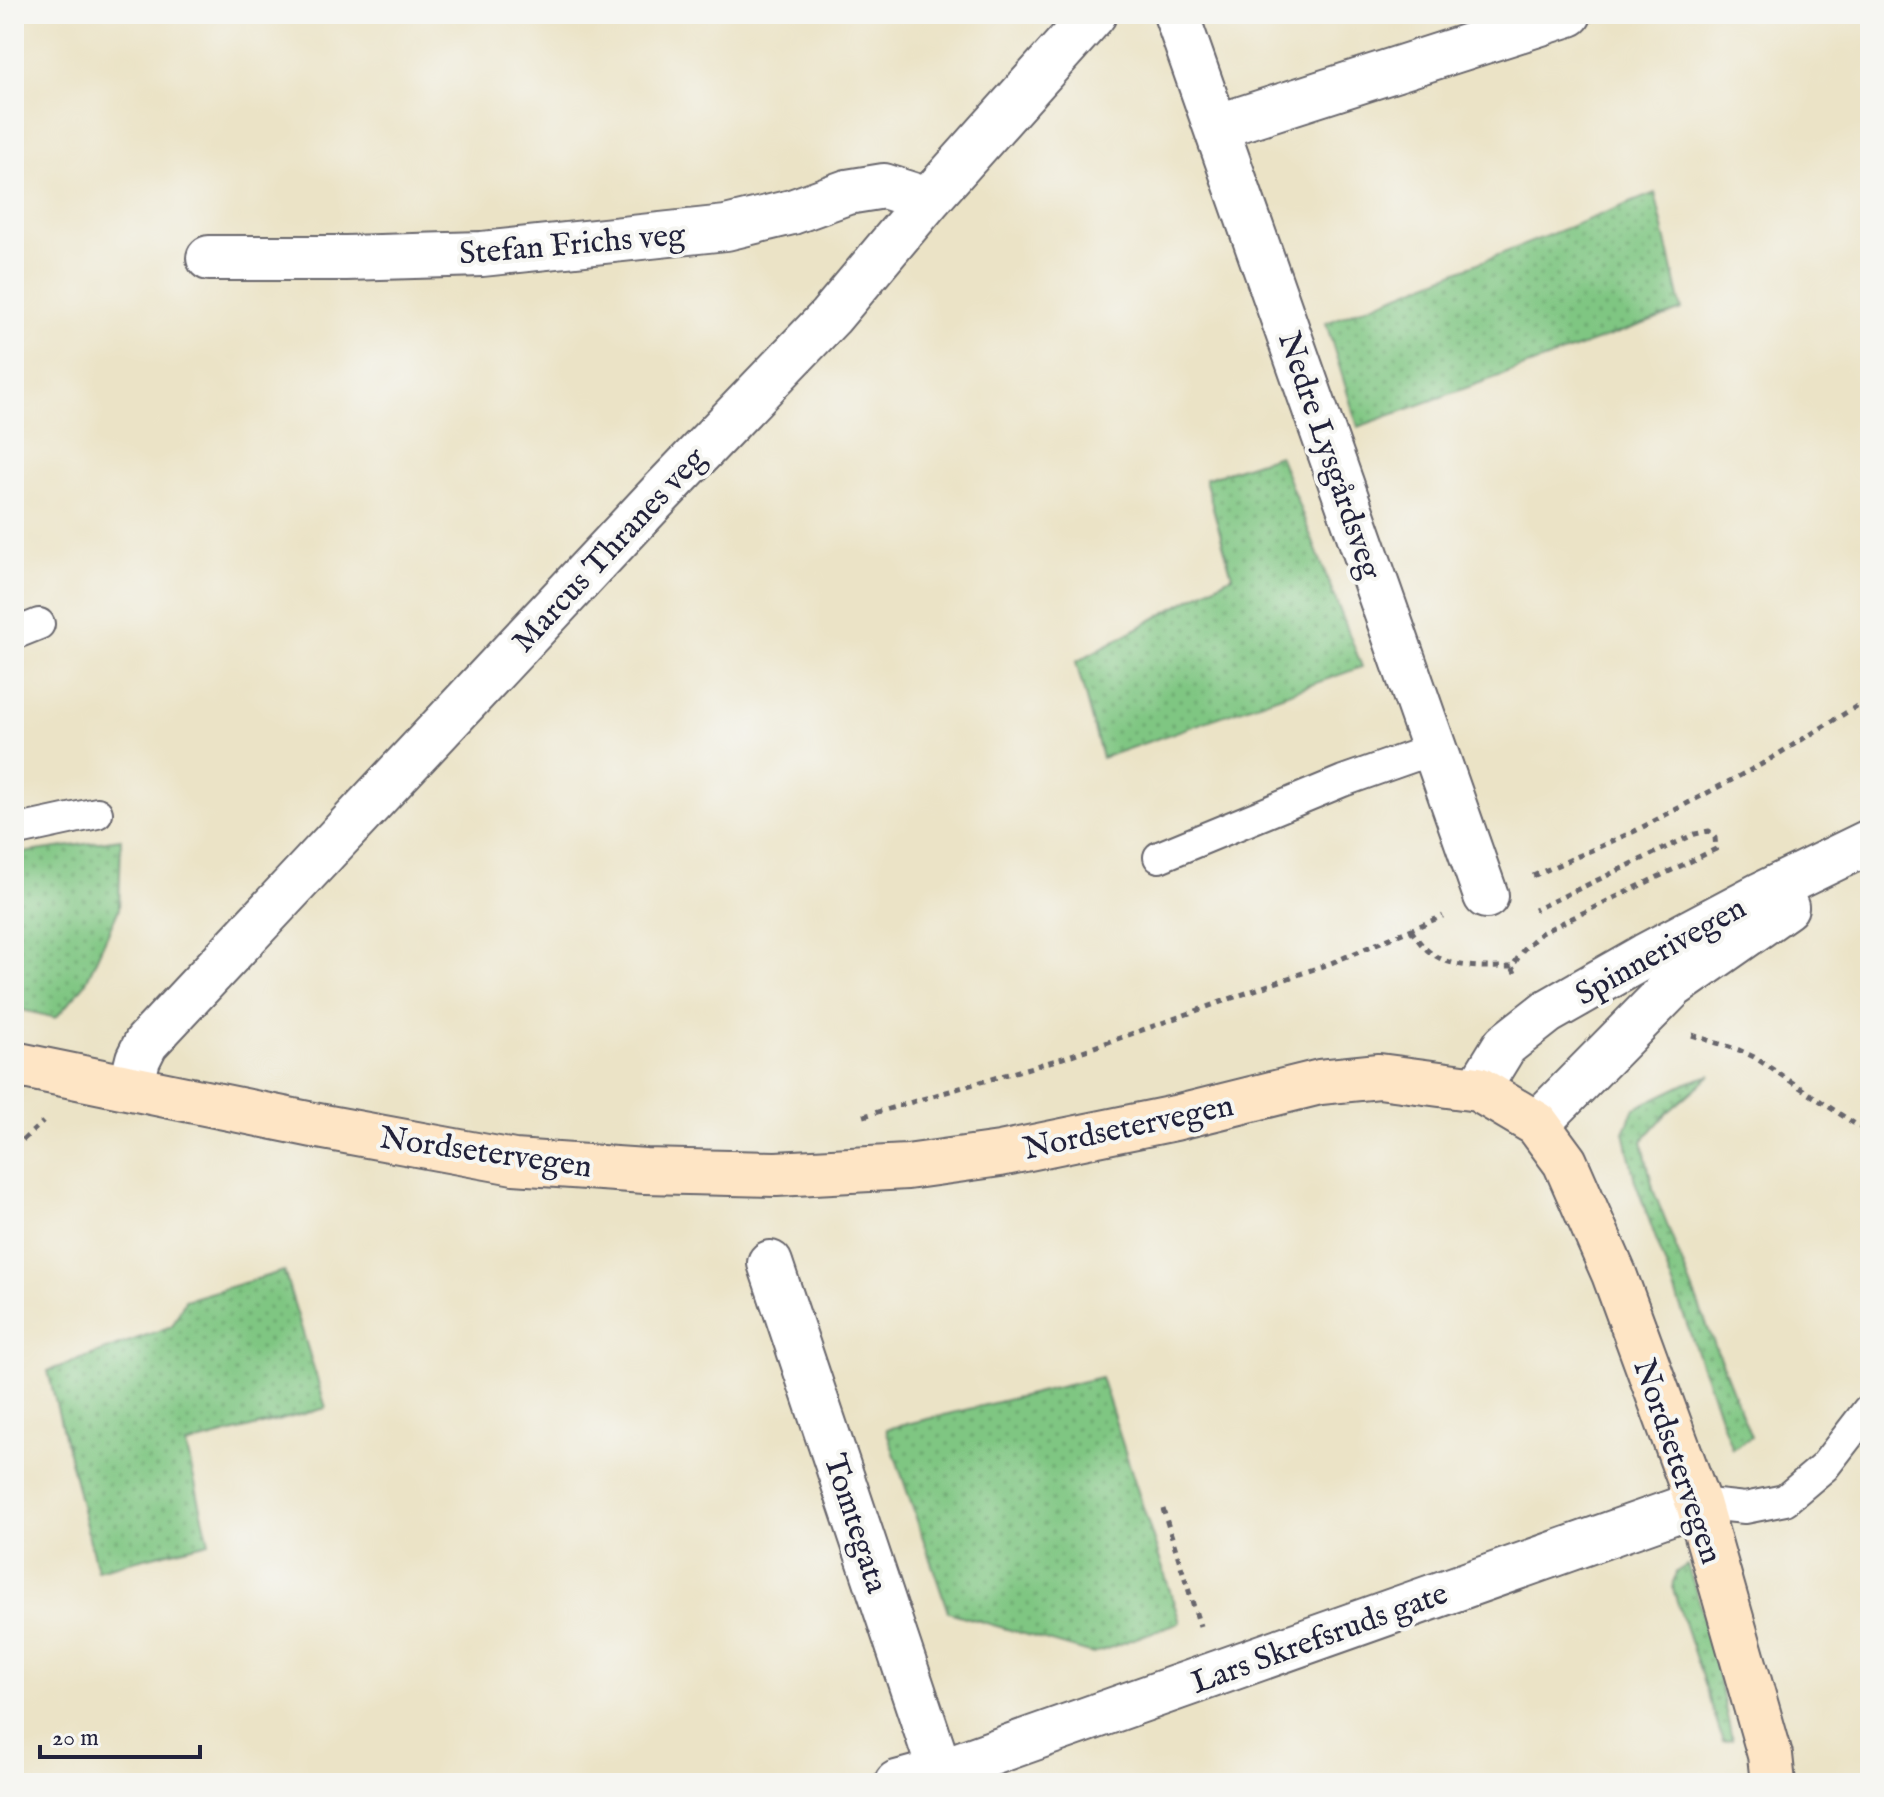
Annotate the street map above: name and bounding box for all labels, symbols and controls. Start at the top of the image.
street label: Stefan Frichs veg [458,215,688,276]
street label: Nedre Lysgårdsveg [1267,327,1390,585]
street label: Marcus Thranes veg [504,439,716,662]
street label: Spinnerivegen [1569,888,1754,1016]
street label: Nordsetervegen [1020,1086,1237,1171]
street label: Nordsetervegen [377,1118,594,1189]
street label: Nordsetervegen [1622,1354,1731,1570]
street label: Tomtegata [813,1449,896,1599]
street label: Lars Skrefsruds gate [1186,1574,1454,1705]
scale bar [40,1709,200,1759]
text: 20 m [52,1723,99,1754]

